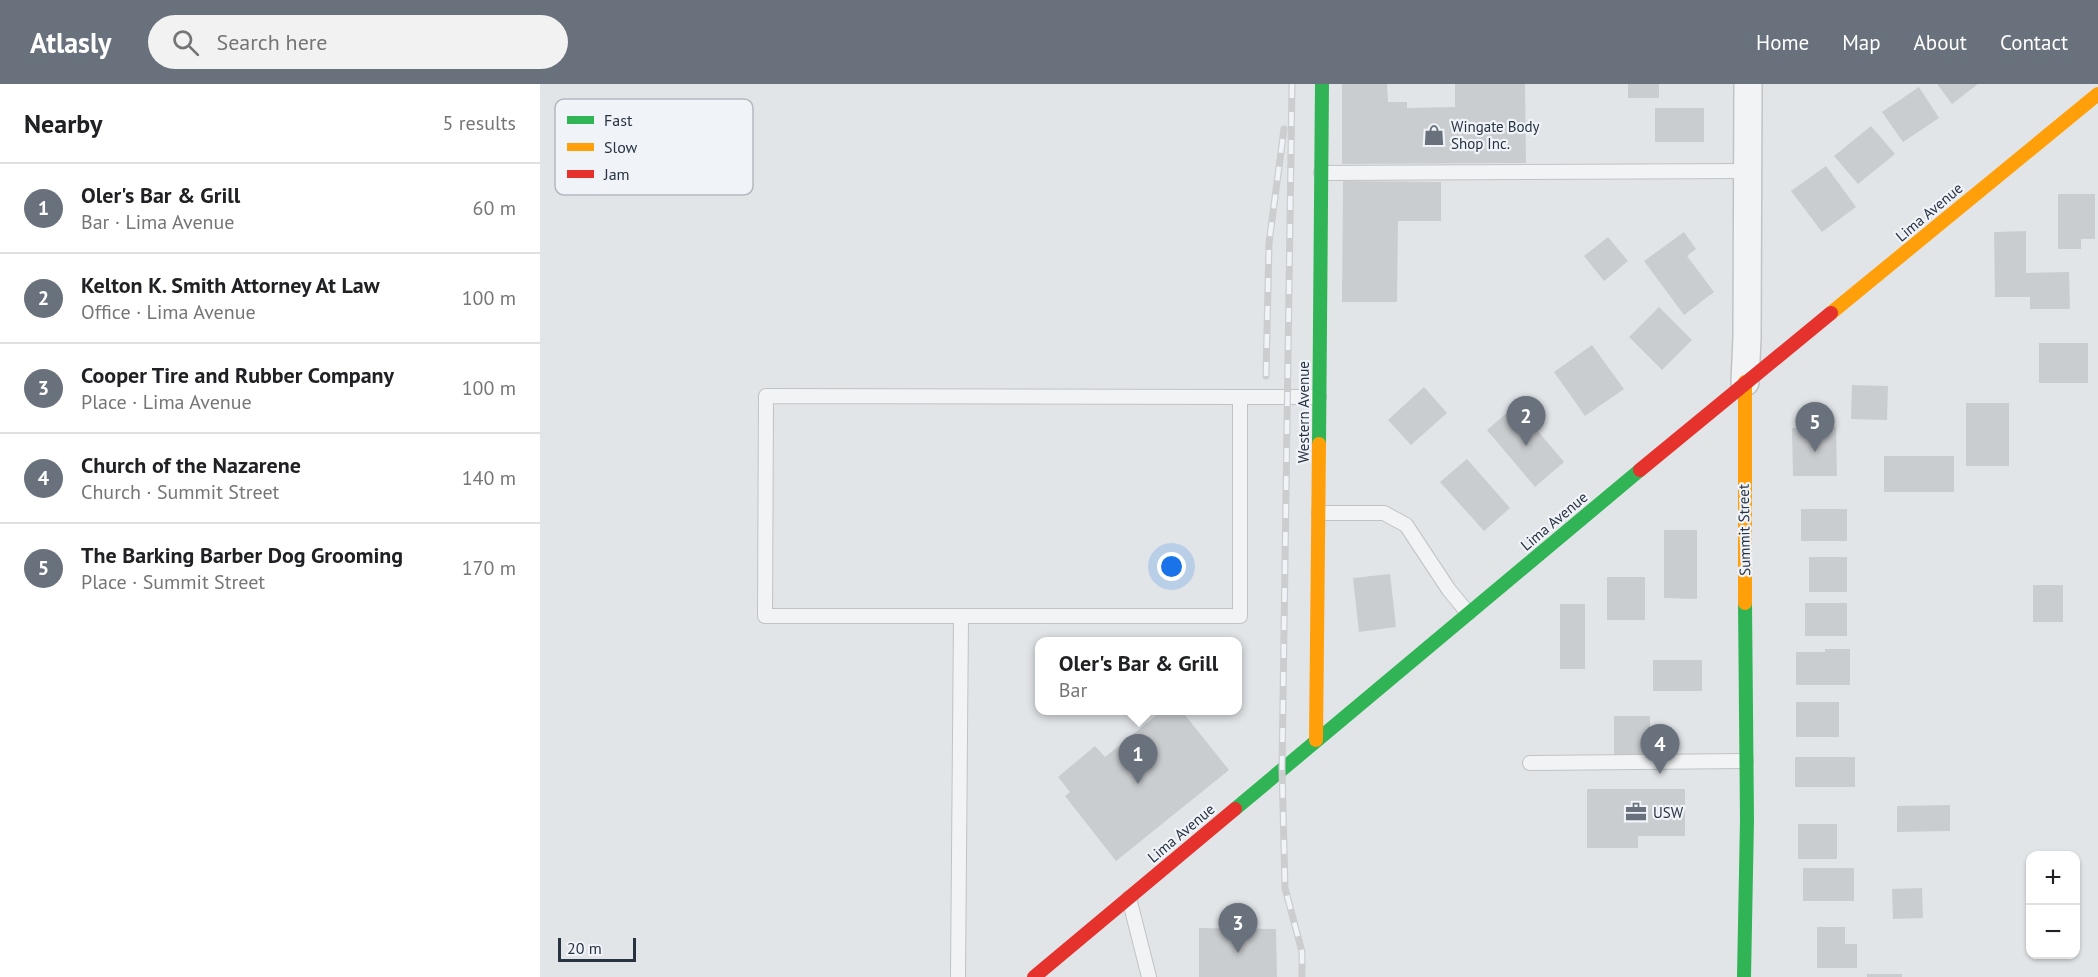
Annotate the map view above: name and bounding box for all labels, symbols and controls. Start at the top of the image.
search box [148,15,568,69]
text: Atlasly [30,24,112,61]
icon: search [169,26,202,59]
text: Search here [217,28,327,56]
text: Home [1756,29,1809,56]
text: Map [1842,29,1881,56]
text: About [1914,29,1967,56]
text: Contact [2000,29,2068,56]
legend [555,99,753,195]
text: Nearby [24,107,102,140]
text: 5 results [443,110,516,136]
text: Fast [604,110,633,130]
place label: Wingate Body Shop Inc. [1451,117,1540,153]
shop icon: Wingate Body Shop Inc. [1422,123,1446,147]
text: Slow [604,137,638,157]
text: Jam [603,164,630,184]
street label: Lima Avenue [1892,178,1966,246]
text: Oler's Bar & Grill [81,181,240,209]
text: 1 [38,195,49,221]
text: 60 m [473,195,516,221]
text: Bar · Lima Avenue [81,209,234,235]
text: Kelton K. Smith Attorney At Law [81,271,380,299]
text: 2 [38,285,49,311]
text: 100 m [462,285,516,311]
text: Office · Lima Avenue [81,299,256,325]
text: Cooper Tire and Rubber Company [81,361,394,389]
street label: Western Avenue [1294,361,1313,463]
text: 3 [38,375,49,401]
text: 100 m [462,375,516,401]
text: Place · Lima Avenue [81,389,252,415]
pin: 2 [1506,396,1546,446]
pin: 5 [1796,402,1834,452]
text: Church of the Nazarene [81,451,301,479]
text: 4 [38,465,49,491]
text: 140 m [462,465,516,491]
text: Church · Summit Street [81,479,279,505]
street label: Summit Street [1734,484,1754,576]
street label: Lima Avenue [1517,487,1591,555]
text: The Barking Barber Dog Grooming [81,541,403,569]
your location [1157,552,1186,581]
text: 5 [38,555,49,581]
text: 170 m [462,555,516,581]
text: Place · Summit Street [81,569,265,595]
popup [1035,637,1242,715]
text: Oler's Bar & Grill [1059,649,1218,677]
text: Bar [1059,677,1087,703]
pin: 4 [1640,724,1680,774]
pin: 1 [1118,734,1158,784]
street label: Lima Avenue [1144,799,1218,867]
office icon: USW [1624,800,1648,824]
place label: USW [1653,803,1684,822]
map controls [2026,851,2080,959]
button: + [2026,851,2080,905]
pin: 3 [1218,904,1258,953]
button: − [2026,905,2080,959]
scale bar [558,935,636,962]
text: 20 m [567,938,602,958]

